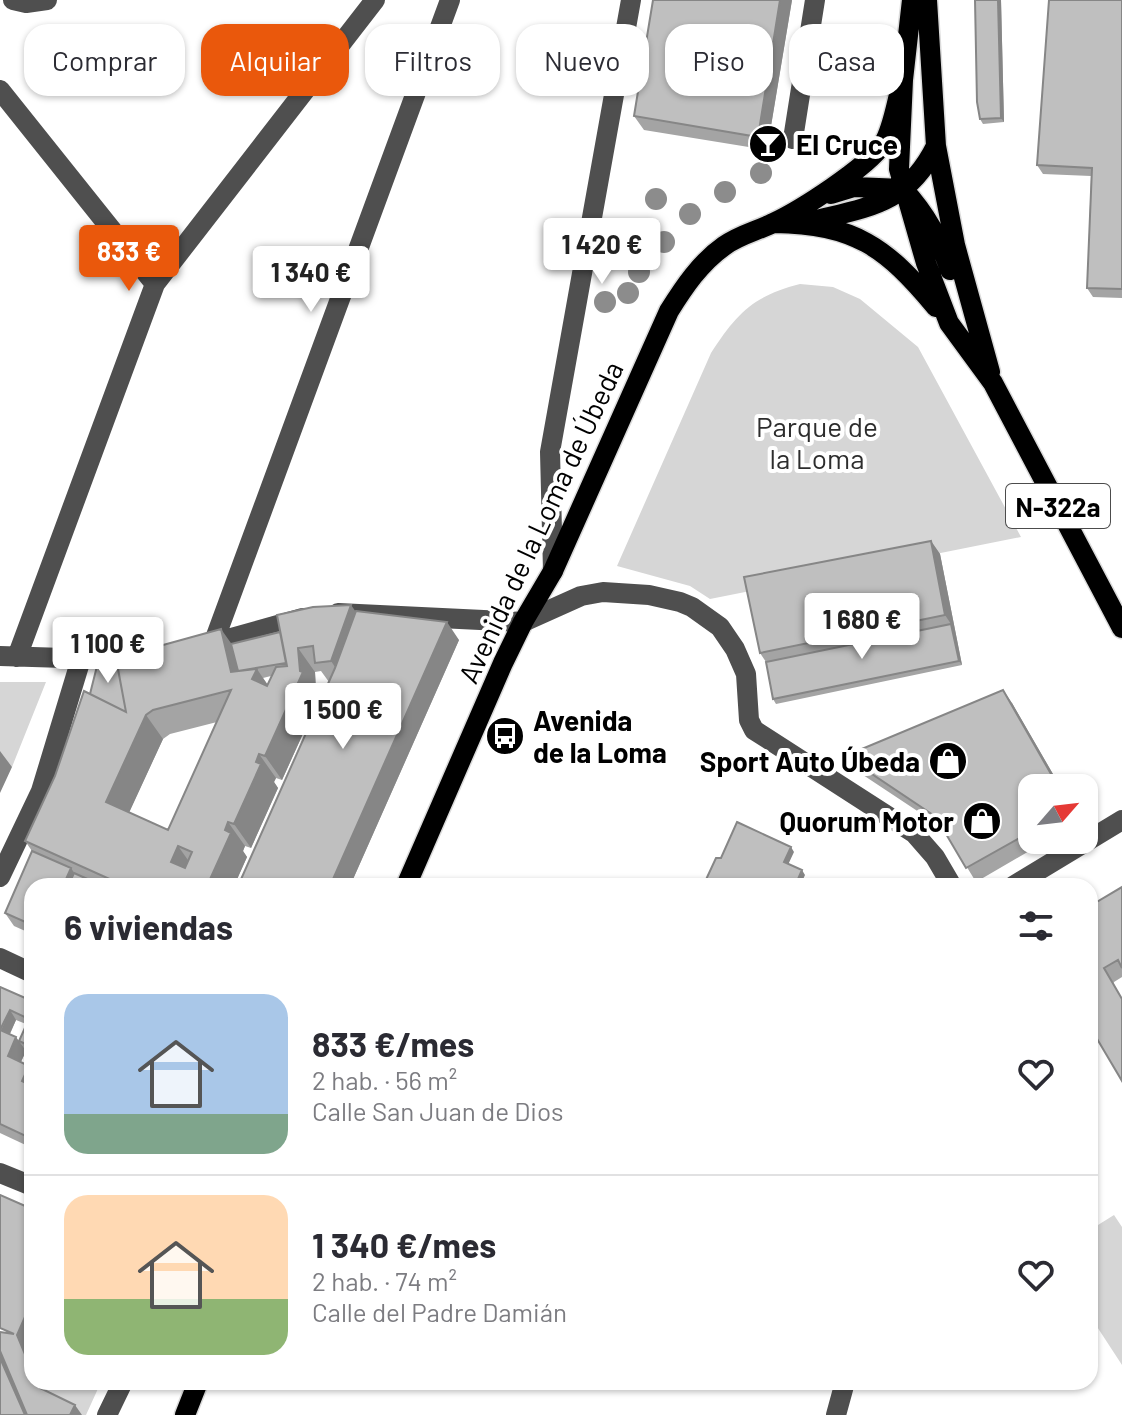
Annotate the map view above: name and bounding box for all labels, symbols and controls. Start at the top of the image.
chip: Comprar [24,24,185,96]
chip: Alquilar [201,24,349,96]
chip: Filtros [365,24,500,96]
chip: Nuevo [516,24,649,96]
chip: Piso [665,24,773,96]
chip: Casa [789,24,904,96]
bar icon: El Cruce [747,123,789,165]
place label: El Cruce [796,127,898,161]
pin: 1 420 € [528,218,676,286]
pin: 833 € [73,225,185,293]
text: 1 420 € [561,228,643,259]
text: 833 € [97,235,161,266]
pin: 1 340 € [237,246,385,314]
text: 1 340 € [271,256,351,287]
street label: Avenida de la Loma de Úbeda [450,356,630,688]
park label: Parque de la Loma [756,409,878,475]
road number: N-322a [1006,484,1110,528]
pin: 1 680 € [788,593,936,661]
text: 1 680 € [823,603,901,634]
pin: 1 100 € [34,617,182,685]
text: 1 100 € [71,627,145,658]
pin: 1 500 € [269,683,417,751]
text: 1 500 € [303,693,383,724]
place label: Avenida de la Loma [533,703,667,769]
bus stop icon: Avenida de la Loma [484,715,526,757]
shop icon: Sport Auto Úbeda [927,740,969,782]
place label: Sport Auto Úbeda [700,744,920,778]
north arrow [1018,774,1098,854]
map controls [1018,774,1098,854]
shop icon: Quorum Motor [961,800,1003,842]
place label: Quorum Motor [780,804,954,838]
icon: filters [1014,904,1058,948]
text: 6 viviendas [64,906,233,947]
text: 833 €/mes [312,1023,474,1064]
icon: home [128,1026,224,1122]
icon: heart [1014,1052,1058,1096]
text: 2 hab. · 56 m² [312,1064,457,1095]
text: Calle San Juan de Dios [312,1095,564,1126]
text: 1 340 €/mes [312,1224,496,1265]
icon: home [128,1227,224,1323]
icon: heart [1014,1253,1058,1297]
text: 2 hab. · 74 m² [312,1265,457,1296]
text: Calle del Padre Damián [312,1296,567,1327]

